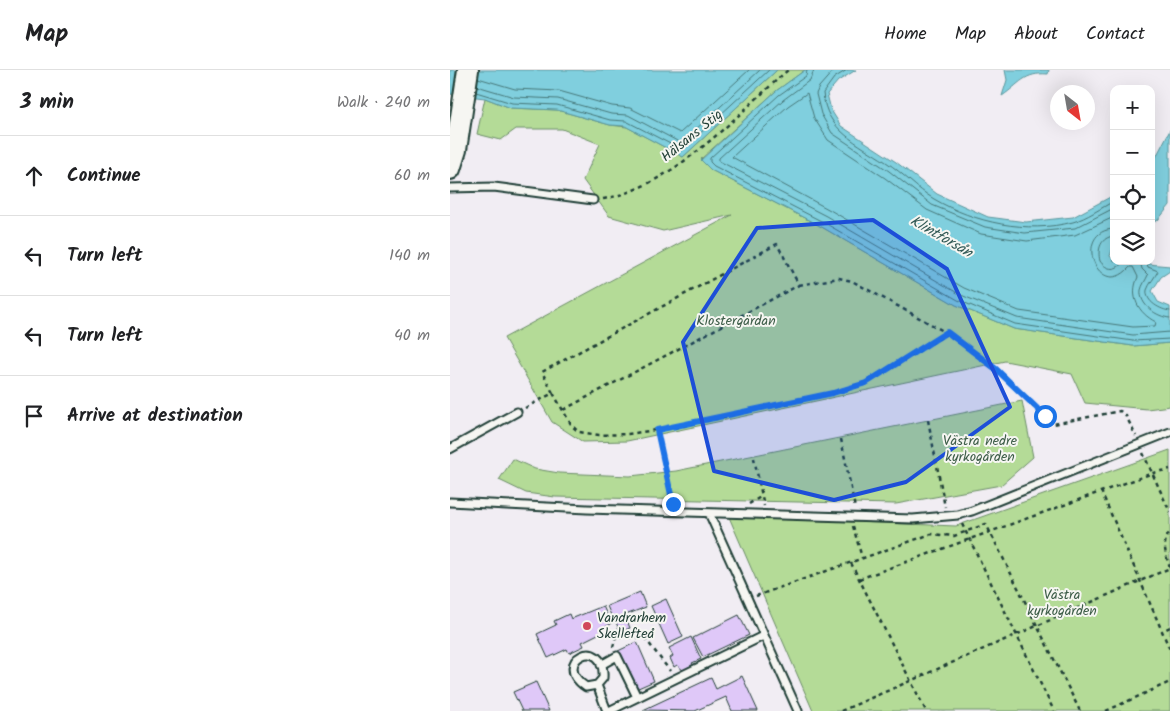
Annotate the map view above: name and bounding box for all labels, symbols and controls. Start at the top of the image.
text: Map [25,15,68,54]
text: Home [884,20,927,49]
text: Map [955,20,986,49]
text: About [1014,20,1058,49]
text: Contact [1086,20,1145,49]
north arrow [1050,85,1095,130]
map controls [1110,85,1155,265]
button: + [1110,85,1155,130]
text: 3 min [20,86,74,119]
text: Walk · 240 m [337,90,430,115]
street label: Hälsans Stig [656,104,728,168]
button: − [1110,130,1155,175]
text: Continue [67,161,140,191]
icon: ahead [20,162,48,190]
text: 60 m [394,163,430,188]
button: locate [1110,175,1155,220]
water label: Klintforsån [905,209,978,265]
button: layers [1110,220,1155,265]
text: Turn left [67,241,142,271]
icon: left [20,242,48,270]
text: 140 m [389,243,430,268]
park label: Klostergärdan [696,310,776,332]
text: Turn left [67,321,142,351]
icon: left [20,322,48,350]
text: 40 m [394,323,430,348]
text: Arrive at destination [67,401,243,431]
icon: arrive [20,402,48,430]
route start [1034,405,1057,428]
park label: Västra nedre kyrkogården [943,430,1018,468]
route end [662,493,685,516]
park label: Västra kyrkogården [1027,584,1097,622]
place label: Vandrarhem Skellefteå [597,607,666,645]
marker: Vandrarhem Skellefteå [581,620,593,632]

